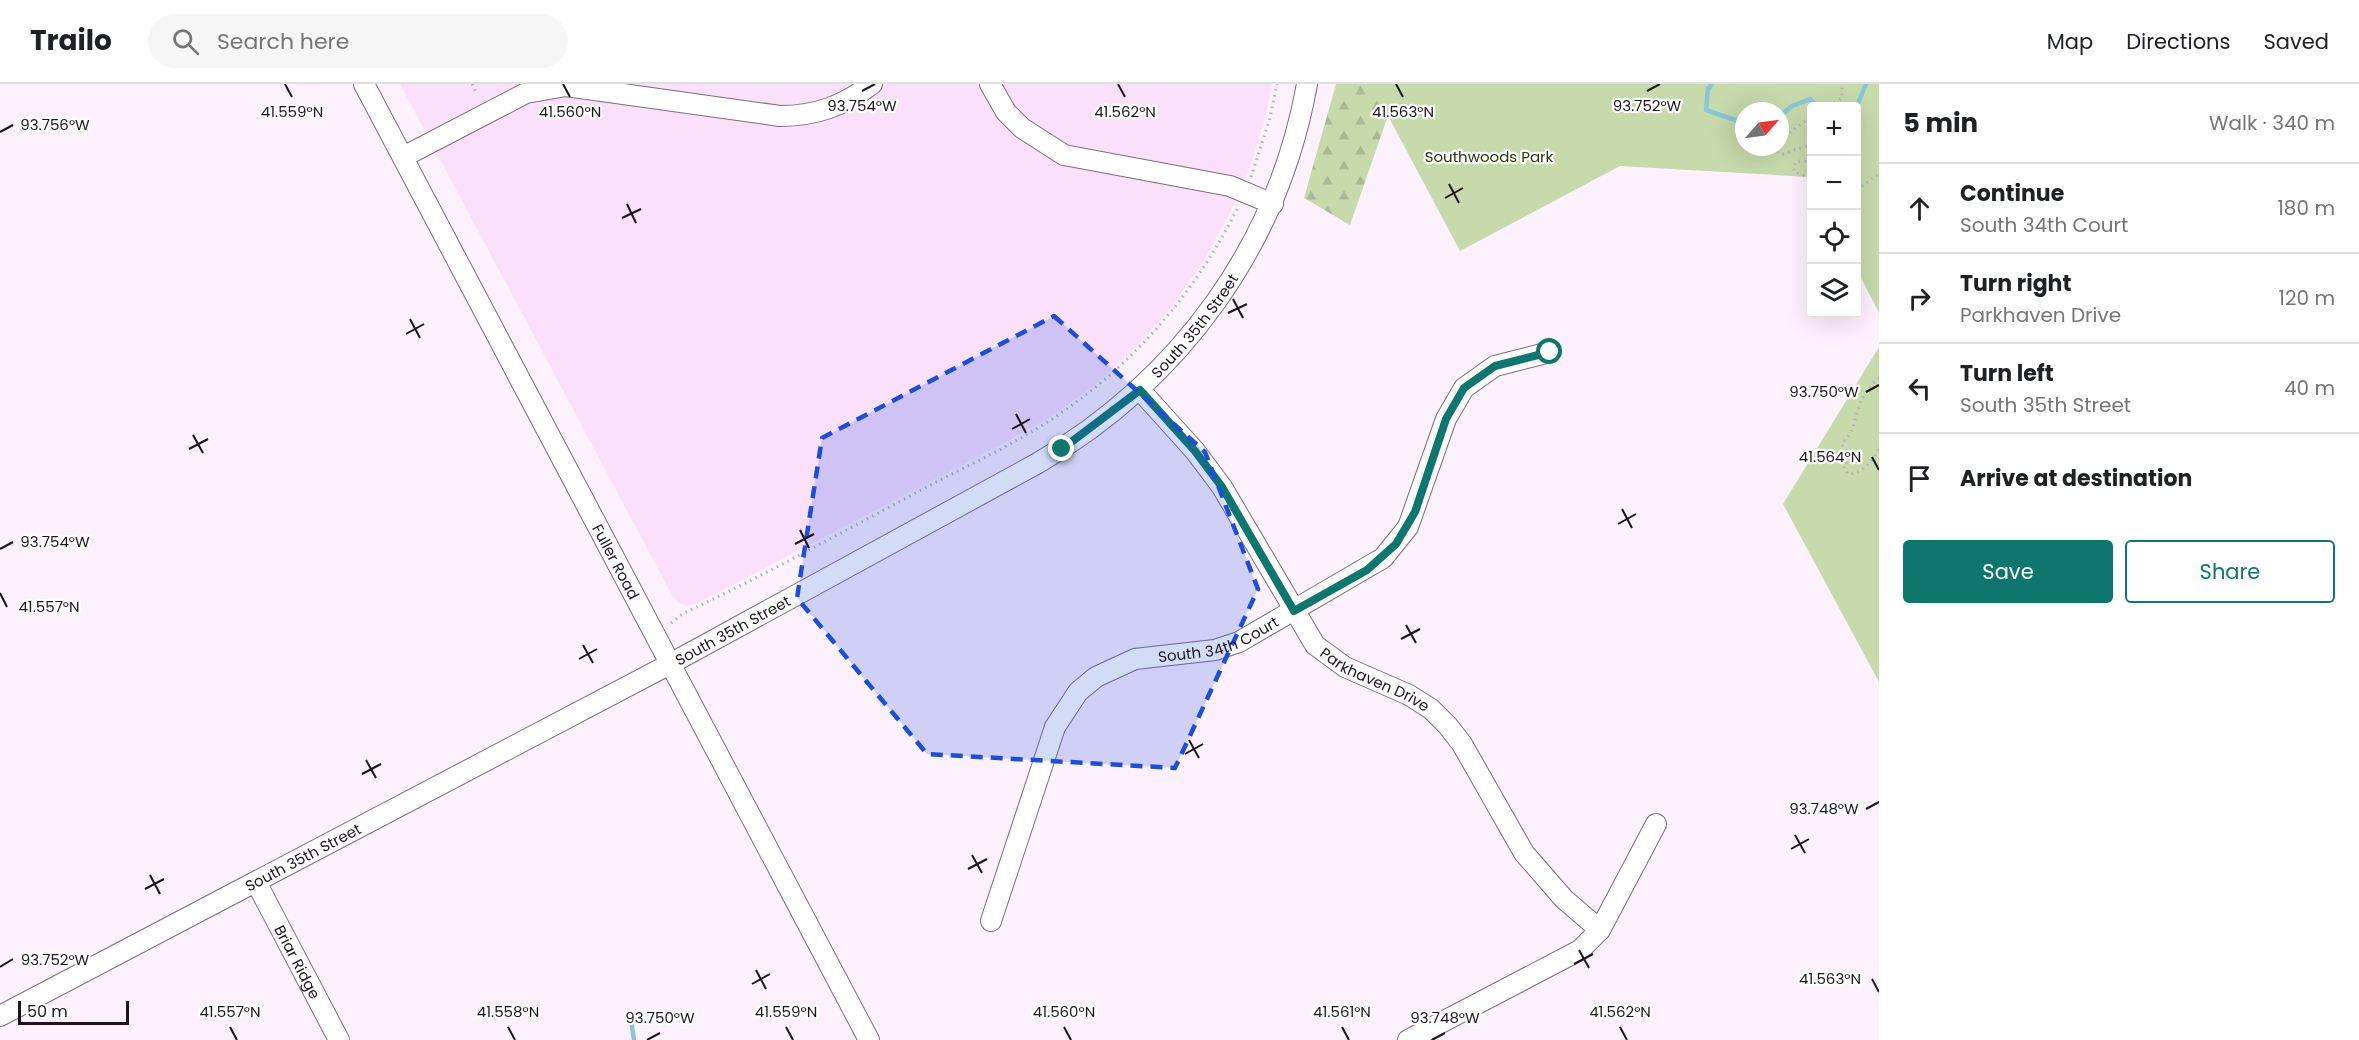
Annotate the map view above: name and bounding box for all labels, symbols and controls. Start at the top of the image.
search box [148,14,568,68]
text: Trailo [30,21,112,60]
icon: search [169,25,202,58]
text: Search here [217,26,349,57]
text: Map [2047,27,2093,56]
text: Directions [2126,27,2230,56]
text: Saved [2263,27,2329,56]
text: 93.754°W [827,95,897,116]
text: 93.752°W [1613,95,1682,116]
text: 41.559°N [261,101,323,122]
text: 41.560°N [539,101,601,122]
text: 41.562°N [1094,101,1156,122]
text: 41.563°N [1372,101,1434,122]
north arrow [1735,102,1789,156]
map controls [1807,102,1861,318]
button: + [1807,102,1861,156]
text: 5 min [1903,105,1978,141]
text: Walk · 340 m [2209,109,2335,137]
text: 93.756°W [20,114,90,135]
park label: Southwoods Park [1425,146,1554,167]
button: − [1807,156,1861,210]
text: Continue [1960,178,2064,209]
icon: ahead [1903,192,1936,225]
text: 180 m [2277,194,2335,222]
button: locate [1807,210,1861,264]
text: South 34th Court [1960,211,2128,239]
button: layers [1807,264,1861,318]
text: Turn right [1960,268,2071,299]
street label: South 35th Street [1146,269,1243,382]
icon: right [1903,282,1936,315]
text: 120 m [2279,284,2335,312]
text: Parkhaven Drive [1960,301,2121,329]
route start [1536,338,1562,364]
text: Turn left [1960,358,2054,389]
icon: left [1903,372,1936,405]
text: 40 m [2284,374,2335,402]
text: 93.750°W [1789,381,1859,402]
text: South 35th Street [1960,391,2131,419]
route end [1048,435,1074,461]
text: 41.564°N [1799,446,1861,467]
icon: arrive [1903,462,1936,495]
text: Arrive at destination [1960,463,2192,494]
street label: Fuller Road [588,520,645,603]
text: 93.754°W [20,531,90,552]
button: Save [1903,540,2113,603]
button: Share [2125,540,2335,603]
street label: South 35th Street [671,590,794,670]
text: 41.557°N [18,596,80,617]
street label: South 34th Court [1157,611,1282,667]
street label: Parkhaven Drive [1316,642,1434,716]
text: 93.748°W [1789,798,1859,819]
street label: South 35th Street [241,818,365,896]
street label: Briar Ridge [270,921,326,1002]
text: 93.752°W [21,949,90,970]
text: 41.563°N [1799,968,1861,989]
scale bar [18,998,129,1026]
text: 50 m [27,1000,68,1023]
text: 41.557°N [199,1001,261,1022]
text: 41.558°N [477,1001,539,1022]
text: 41.559°N [755,1001,817,1022]
text: 41.560°N [1033,1001,1095,1022]
text: 41.561°N [1313,1001,1371,1022]
text: 41.562°N [1589,1001,1651,1022]
text: 93.750°W [625,1007,695,1028]
text: 93.748°W [1410,1007,1480,1028]

